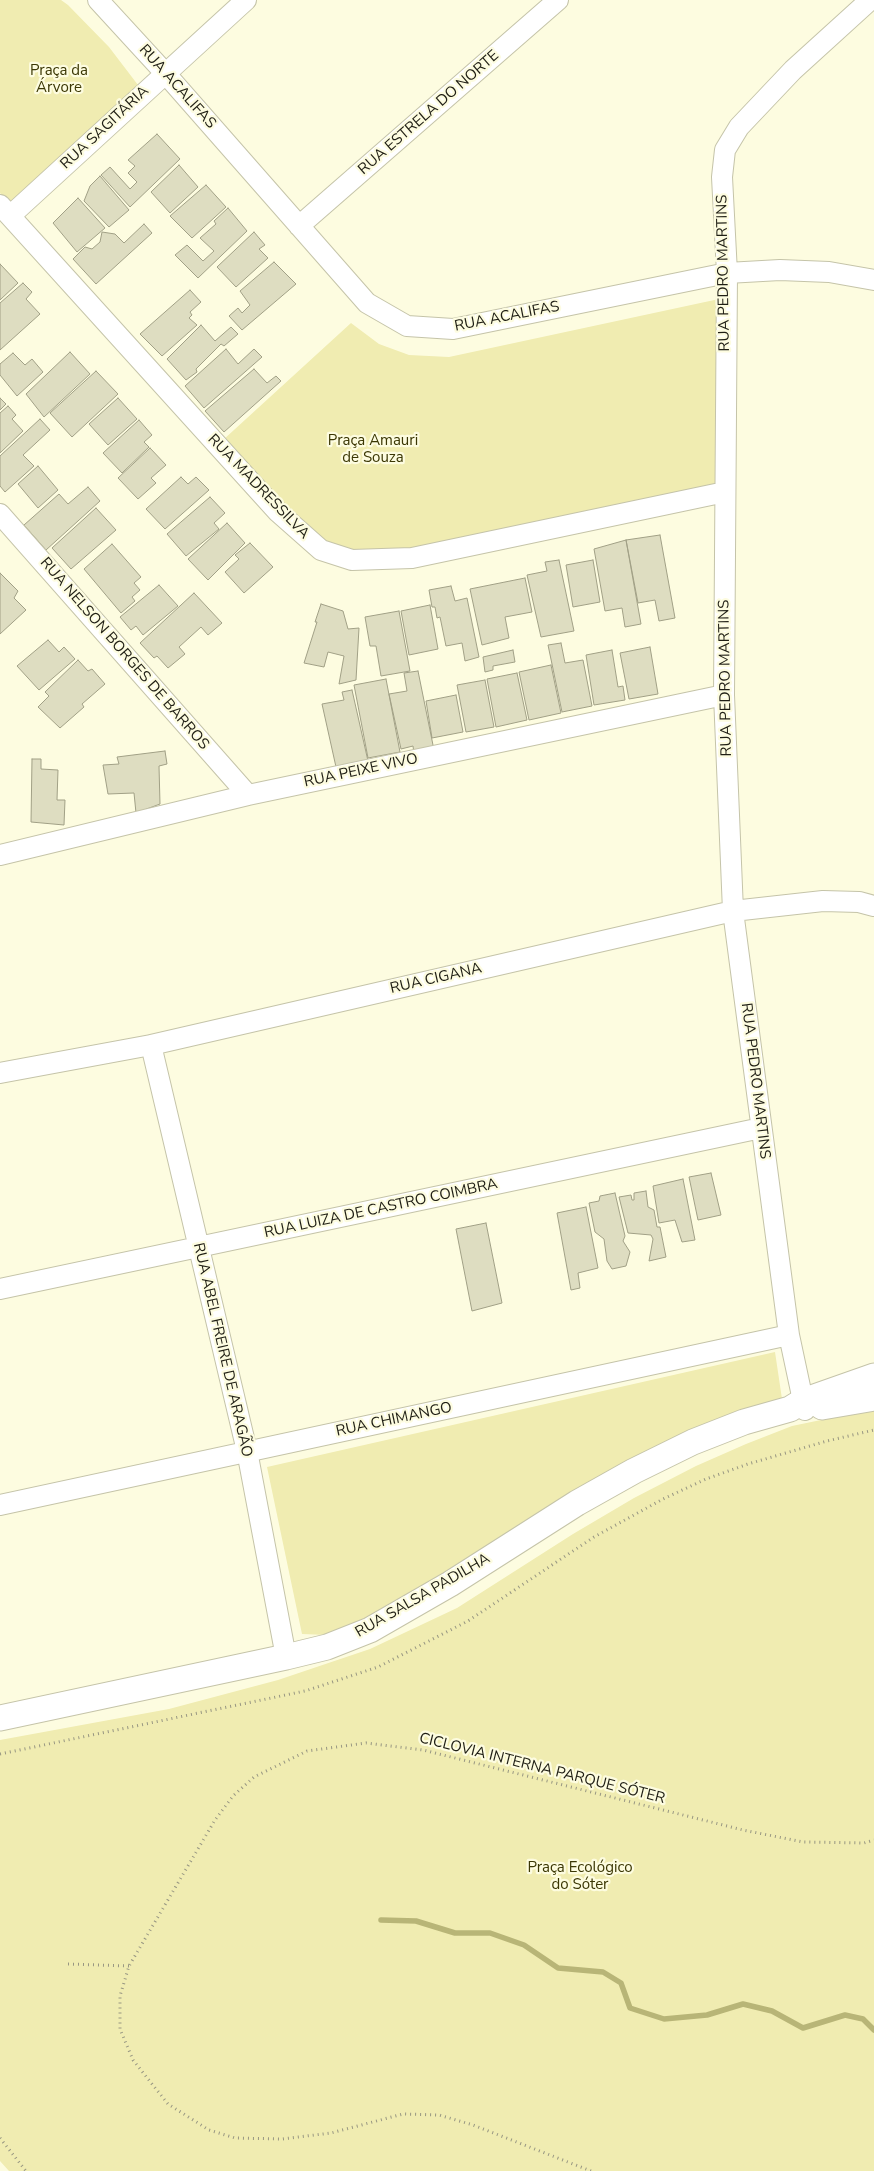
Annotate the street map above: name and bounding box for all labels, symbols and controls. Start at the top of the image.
street label: RUA ACALIFAS [135,41,219,133]
street label: RUA ESTRELA DO NORTE [355,47,503,179]
park label: Praça da Árvore [30,62,88,97]
street label: RUA SAGITÁRIA [57,83,153,173]
street label: RUA PEDRO MARTINS [714,194,734,352]
street label: RUA ACALIFAS [453,298,561,336]
street label: RUA MADRESSILVA [203,431,313,543]
park label: Praça Amauri de Souza [328,432,418,467]
street label: RUA NELSON BORGES DE BARROS [36,554,212,754]
street label: RUA PEDRO MARTINS [716,599,736,757]
street label: RUA PEIXE VIVO [302,750,420,792]
street label: RUA CIGANA [388,960,484,998]
street label: RUA PEDRO MARTINS [736,1002,774,1160]
street label: RUA LUIZA DE CASTRO COIMBRA [263,1175,499,1243]
street label: RUA ABEL FREIRE DE ARAGÃO [189,1241,255,1459]
street label: RUA CHIMANGO [334,1399,454,1441]
street label: RUA SALSA PADILHA [352,1550,494,1642]
street label: CICLOVIA INTERNA PARQUE SÓTER [417,1730,667,1808]
park label: Praça Ecológico do Sóter [527,1859,633,1894]

